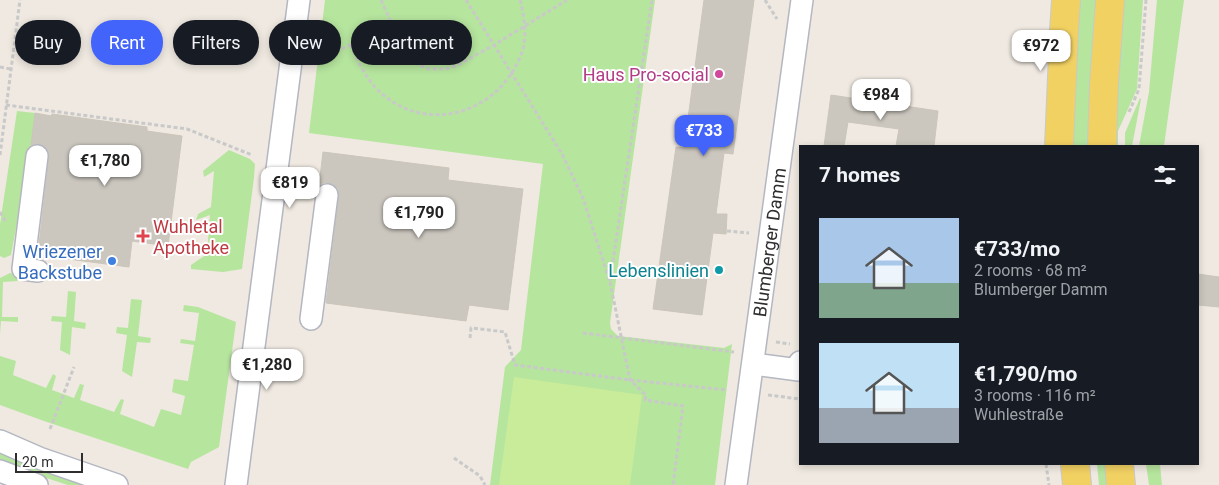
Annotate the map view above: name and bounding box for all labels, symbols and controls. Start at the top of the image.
chip: Buy [15,20,81,65]
chip: Rent [91,20,163,65]
chip: Filters [173,20,259,65]
chip: New [269,20,341,65]
chip: Apartment [351,20,472,65]
pin: €972 [1011,30,1071,72]
text: €972 [1023,36,1059,55]
place label: Haus Pro-social [583,64,709,85]
marker: Haus Pro-social [713,68,725,80]
pin: €984 [851,78,911,121]
text: €984 [863,85,899,104]
pin: €733 [674,114,734,157]
text: €733 [686,121,722,140]
pin: €1,780 [64,144,146,187]
text: €1,780 [80,151,130,170]
icon: filters [1151,161,1179,189]
text: 7 homes [819,163,900,187]
pin: €819 [260,166,320,209]
street label: Blumberger Damm [748,166,790,318]
text: €819 [272,173,308,192]
pin: €1,790 [378,196,460,239]
text: €1,790 [394,203,444,222]
place label: Wuhletal Apotheke [153,216,229,258]
marker: Wuhletal Apotheke [137,230,149,242]
text: €733/mo [974,237,1060,261]
icon: home [859,238,919,298]
place label: Wriezener Backstube [18,241,102,283]
marker: Wriezener Backstube [106,255,118,267]
place label: Lebenslinien [608,260,709,281]
text: 2 rooms · 68 m² [974,261,1087,280]
marker: Lebenslinien [713,264,725,276]
text: Blumberger Damm [974,280,1108,299]
pin: €1,280 [226,348,308,391]
text: €1,280 [242,355,292,374]
text: €1,790/mo [974,362,1077,386]
icon: home [859,363,919,423]
text: 3 rooms · 116 m² [974,386,1096,405]
text: Wuhlestraße [974,405,1063,424]
scale bar [15,450,82,473]
text: 20 m [22,454,54,470]

